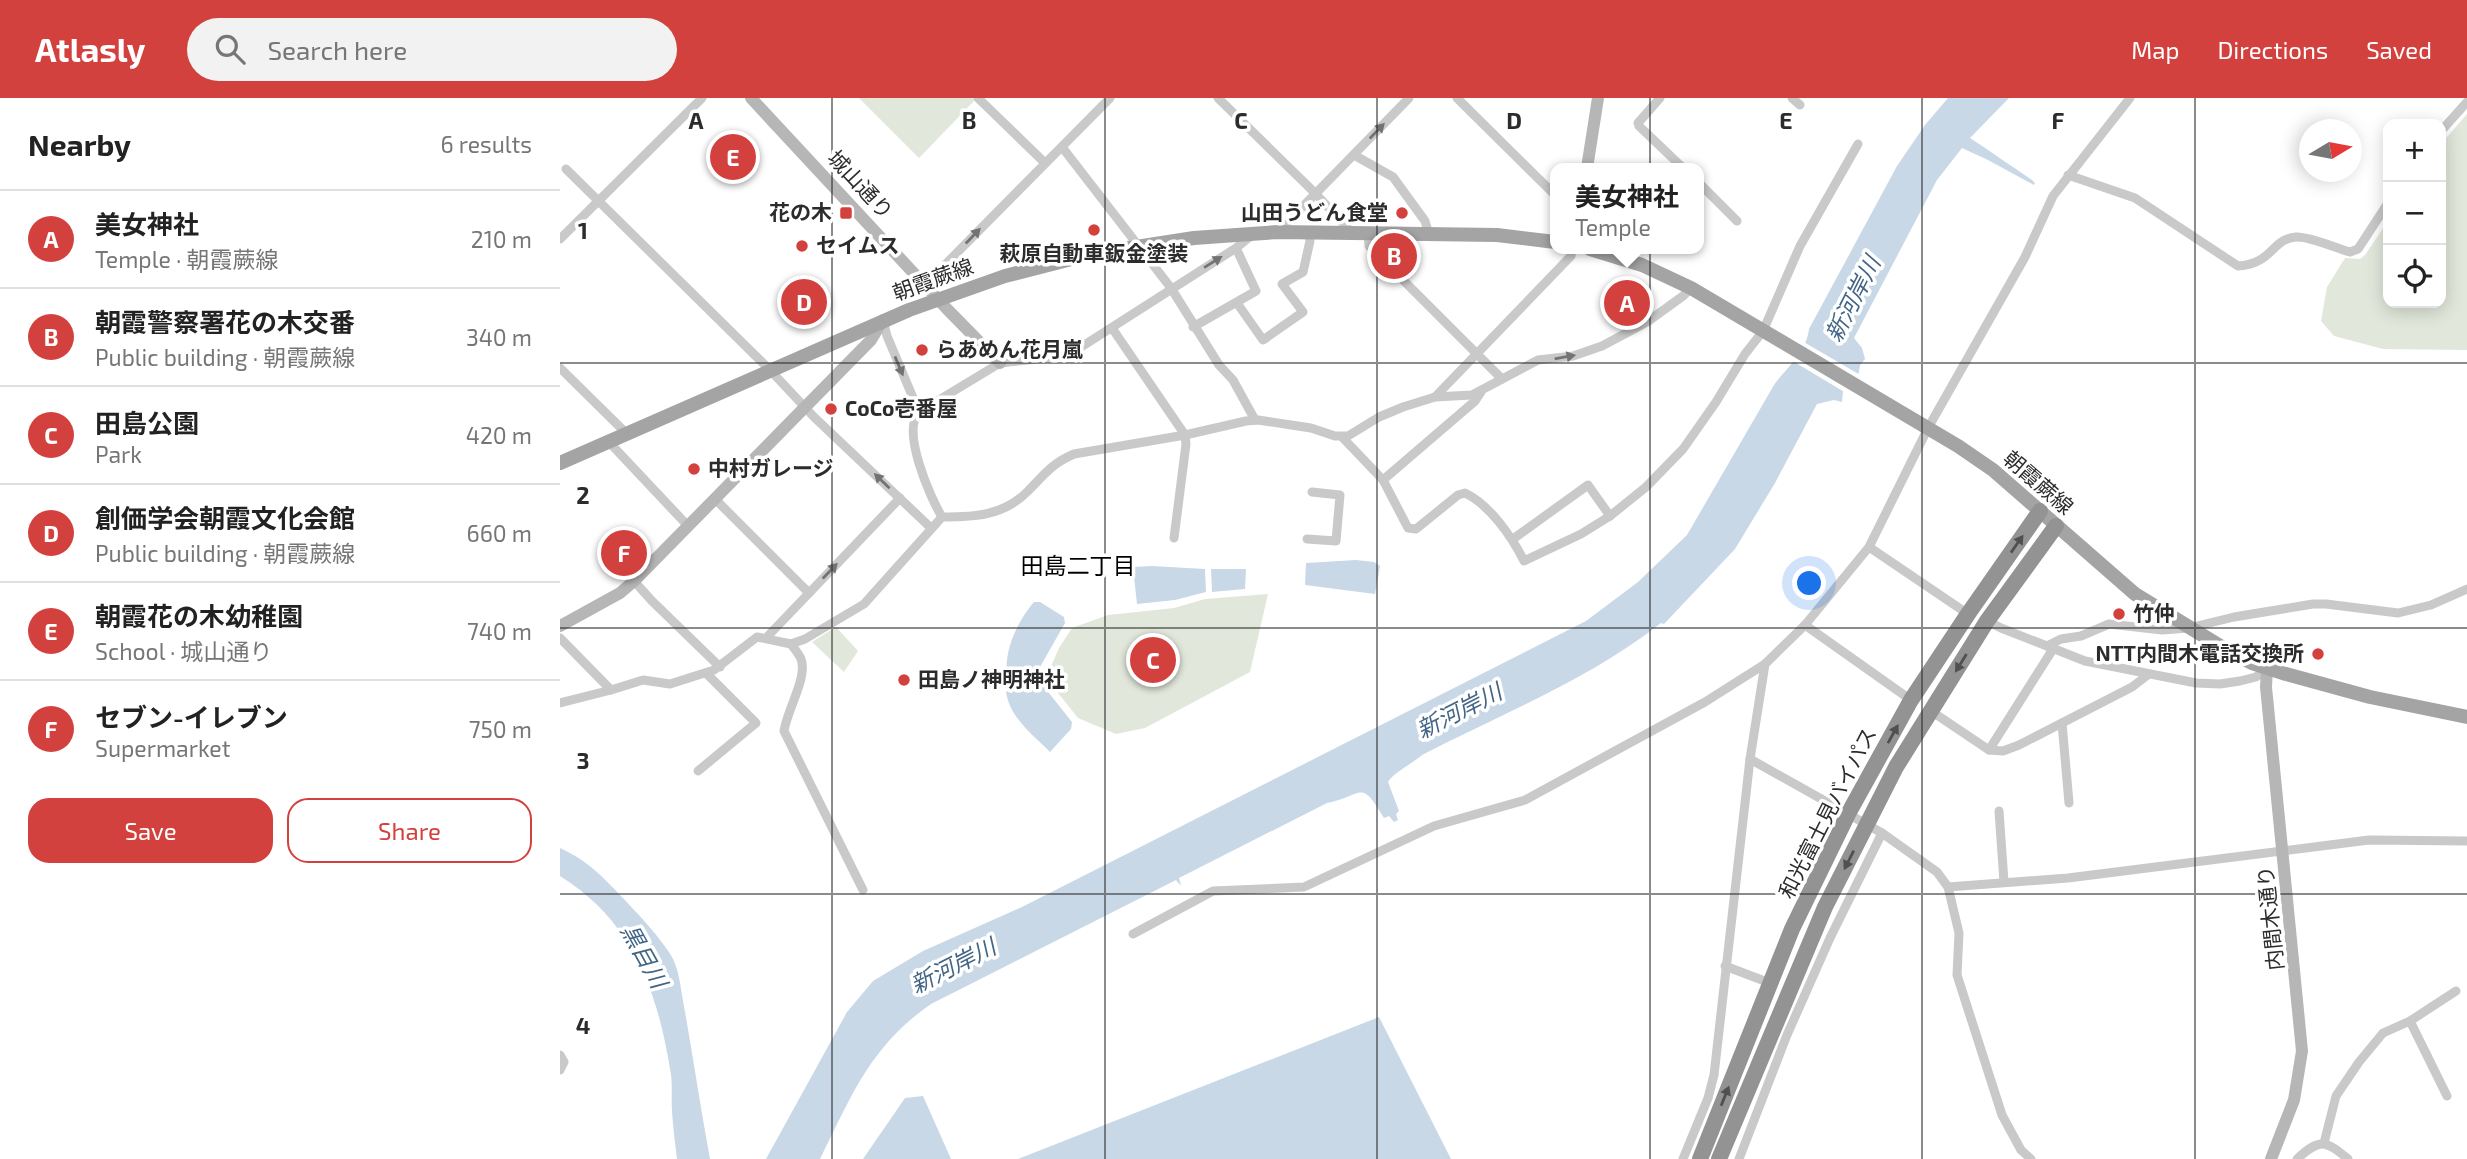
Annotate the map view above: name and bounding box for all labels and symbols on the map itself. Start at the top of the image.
text: A [688,106,704,134]
text: B [962,106,976,134]
text: C [1234,106,1248,134]
text: D [1506,106,1522,134]
text: E [1779,106,1793,134]
text: F [2052,106,2065,134]
north arrow [2299,119,2362,182]
one-way arrow [1369,122,1385,140]
pin: E [710,131,756,183]
street label: 城山通り [823,145,899,223]
place label: 花の木 [769,199,832,224]
place label: 山田うどん食堂 [1241,199,1388,224]
marker: 花の木 [838,205,854,221]
marker: 山田うどん食堂 [1394,205,1410,221]
text: 1 [578,216,588,244]
marker: 萩原自動車鈑金塗装 [1086,222,1102,238]
one-way arrow [964,228,981,245]
pin: B [1371,230,1417,282]
place label: セイムス [816,232,900,257]
marker: セイムス [794,238,810,254]
place label: 萩原自動車鈑金塗装 [1000,240,1189,265]
water label: 新河岸川 [1819,249,1887,346]
street label: 朝霞蕨線 [889,252,976,305]
one-way arrow [1203,255,1223,268]
pin: D [781,276,827,328]
pin: A [1604,277,1650,329]
place label: らあめん花月嵐 [936,336,1083,361]
marker: らあめん花月嵐 [914,342,930,358]
one-way arrow [1554,351,1576,362]
one-way arrow [894,356,905,377]
place label: CoCo壱番屋 [845,395,957,420]
marker: CoCo壱番屋 [823,401,839,417]
street label: 朝霞蕨線 [1999,445,2079,519]
place label: 中村ガレージ [708,455,834,480]
marker: 中村ガレージ [686,461,702,477]
one-way arrow [874,473,891,489]
text: 2 [576,481,590,509]
pin: F [601,527,647,579]
one-way arrow [2010,535,2024,553]
district label: 田島二丁目 [1021,551,1136,579]
one-way arrow [821,563,838,580]
your location [1792,566,1826,600]
place label: 竹仲 [2133,600,2175,625]
marker: 竹仲 [2111,606,2127,622]
pin: C [1130,634,1176,686]
place label: NTT内間木電話交換所 [2096,640,2304,665]
marker: NTT内間木電話交換所 [2310,646,2326,662]
one-way arrow [1955,653,1967,672]
place label: 田島ノ神明神社 [918,666,1065,691]
marker: 田島ノ神明神社 [896,672,912,688]
water label: 新河岸川 [1411,675,1509,743]
street label: 和光富士見バイパス [1773,723,1881,902]
one-way arrow [1887,724,1898,744]
text: 3 [576,746,590,774]
one-way arrow [1843,851,1855,870]
street label: 内間木通り [2252,865,2287,972]
water label: 黒目川 [616,919,675,995]
water label: 新河岸川 [905,930,1003,998]
text: 4 [576,1011,590,1039]
one-way arrow [1720,1085,1731,1106]

